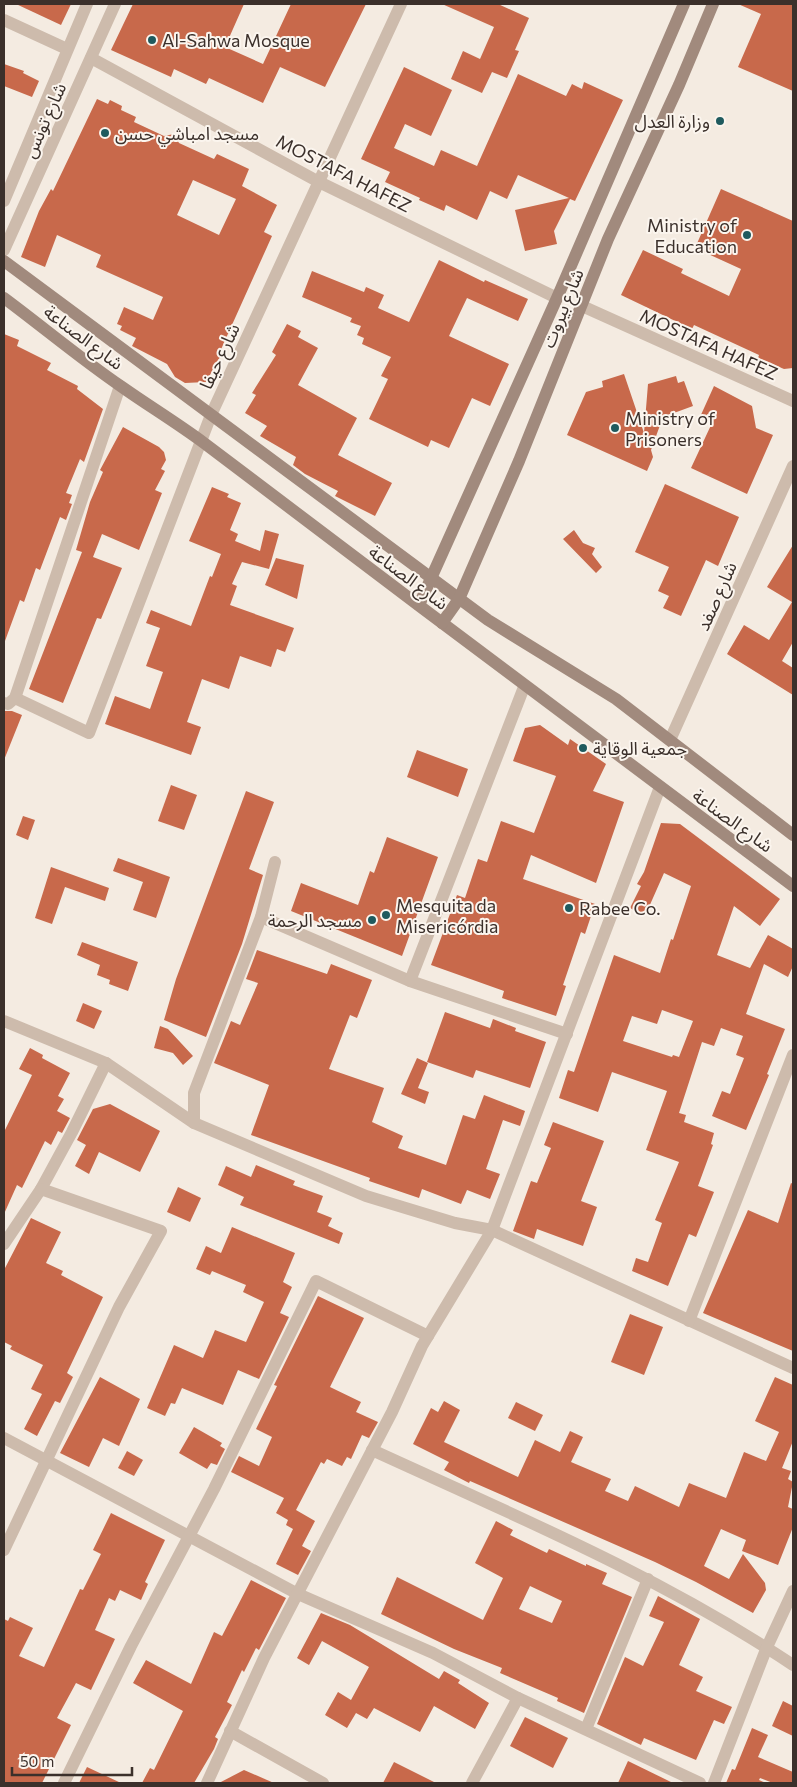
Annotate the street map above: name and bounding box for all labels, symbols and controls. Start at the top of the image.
place label: Al-Sahwa Mosque [162,29,310,51]
marker: Al-Sahwa Mosque [146,34,158,46]
street label: شارع تونس [18,79,74,163]
place label: وزارة العدل [634,110,710,133]
marker: وزارة العدل [714,115,726,127]
place label: مسجد امباشي حسن [115,122,259,147]
marker: مسجد امباشي حسن [99,127,111,139]
street label: MOSTAFA HAFEZ [273,129,415,217]
place label: Ministry of Education [647,214,738,257]
marker: Ministry of Education [741,229,753,241]
street label: شارع بيروت [536,265,591,352]
street label: شارع الصناعة [38,300,128,377]
street label: MOSTAFA HAFEZ [637,304,781,384]
street label: شارع حيفا [194,320,247,394]
place label: Ministry of Prisoners [625,407,716,450]
marker: Ministry of Prisoners [609,422,621,434]
street label: شارع الصناعة [363,540,453,617]
street label: شارع صفد [691,558,745,636]
place label: جمعية الوقاية [593,737,687,760]
marker: جمعية الوقاية [577,742,589,754]
street label: شارع الصناعة [686,784,777,860]
place label: Mesquita da Misericórdia [396,894,498,937]
place label: Rabee Co. [579,897,660,919]
marker: Rabee Co. [563,902,575,914]
place label: مسجد الرحمة [268,909,362,932]
marker: Mesquita da Misericórdia [380,909,392,921]
marker: مسجد الرحمة [366,914,378,926]
scale bar [12,1744,132,1776]
text: 50 m [20,1752,54,1770]

